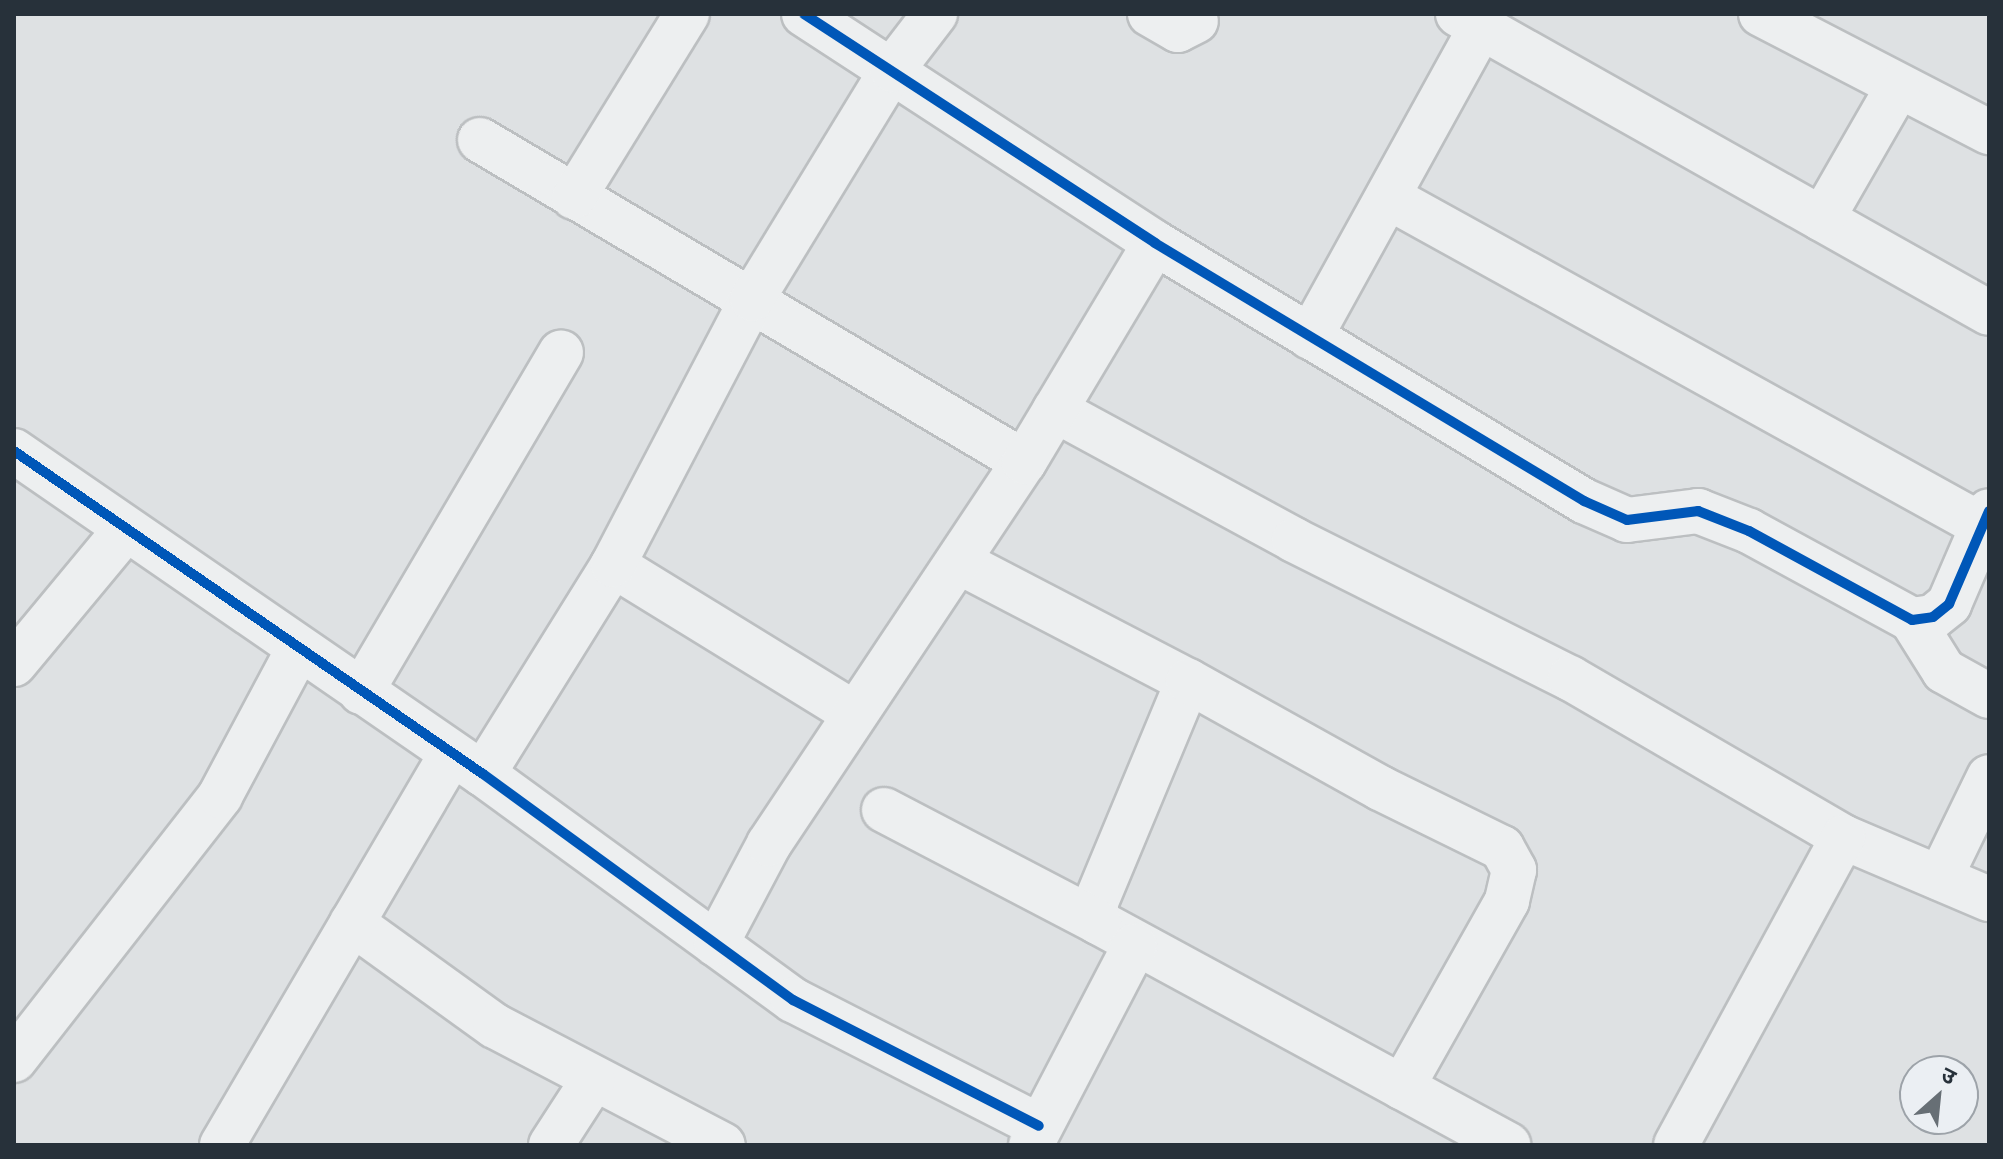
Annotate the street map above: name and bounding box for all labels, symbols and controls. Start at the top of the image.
north arrow [1899,1055,1979,1135]
text: उ [1938,1061,1961,1089]

